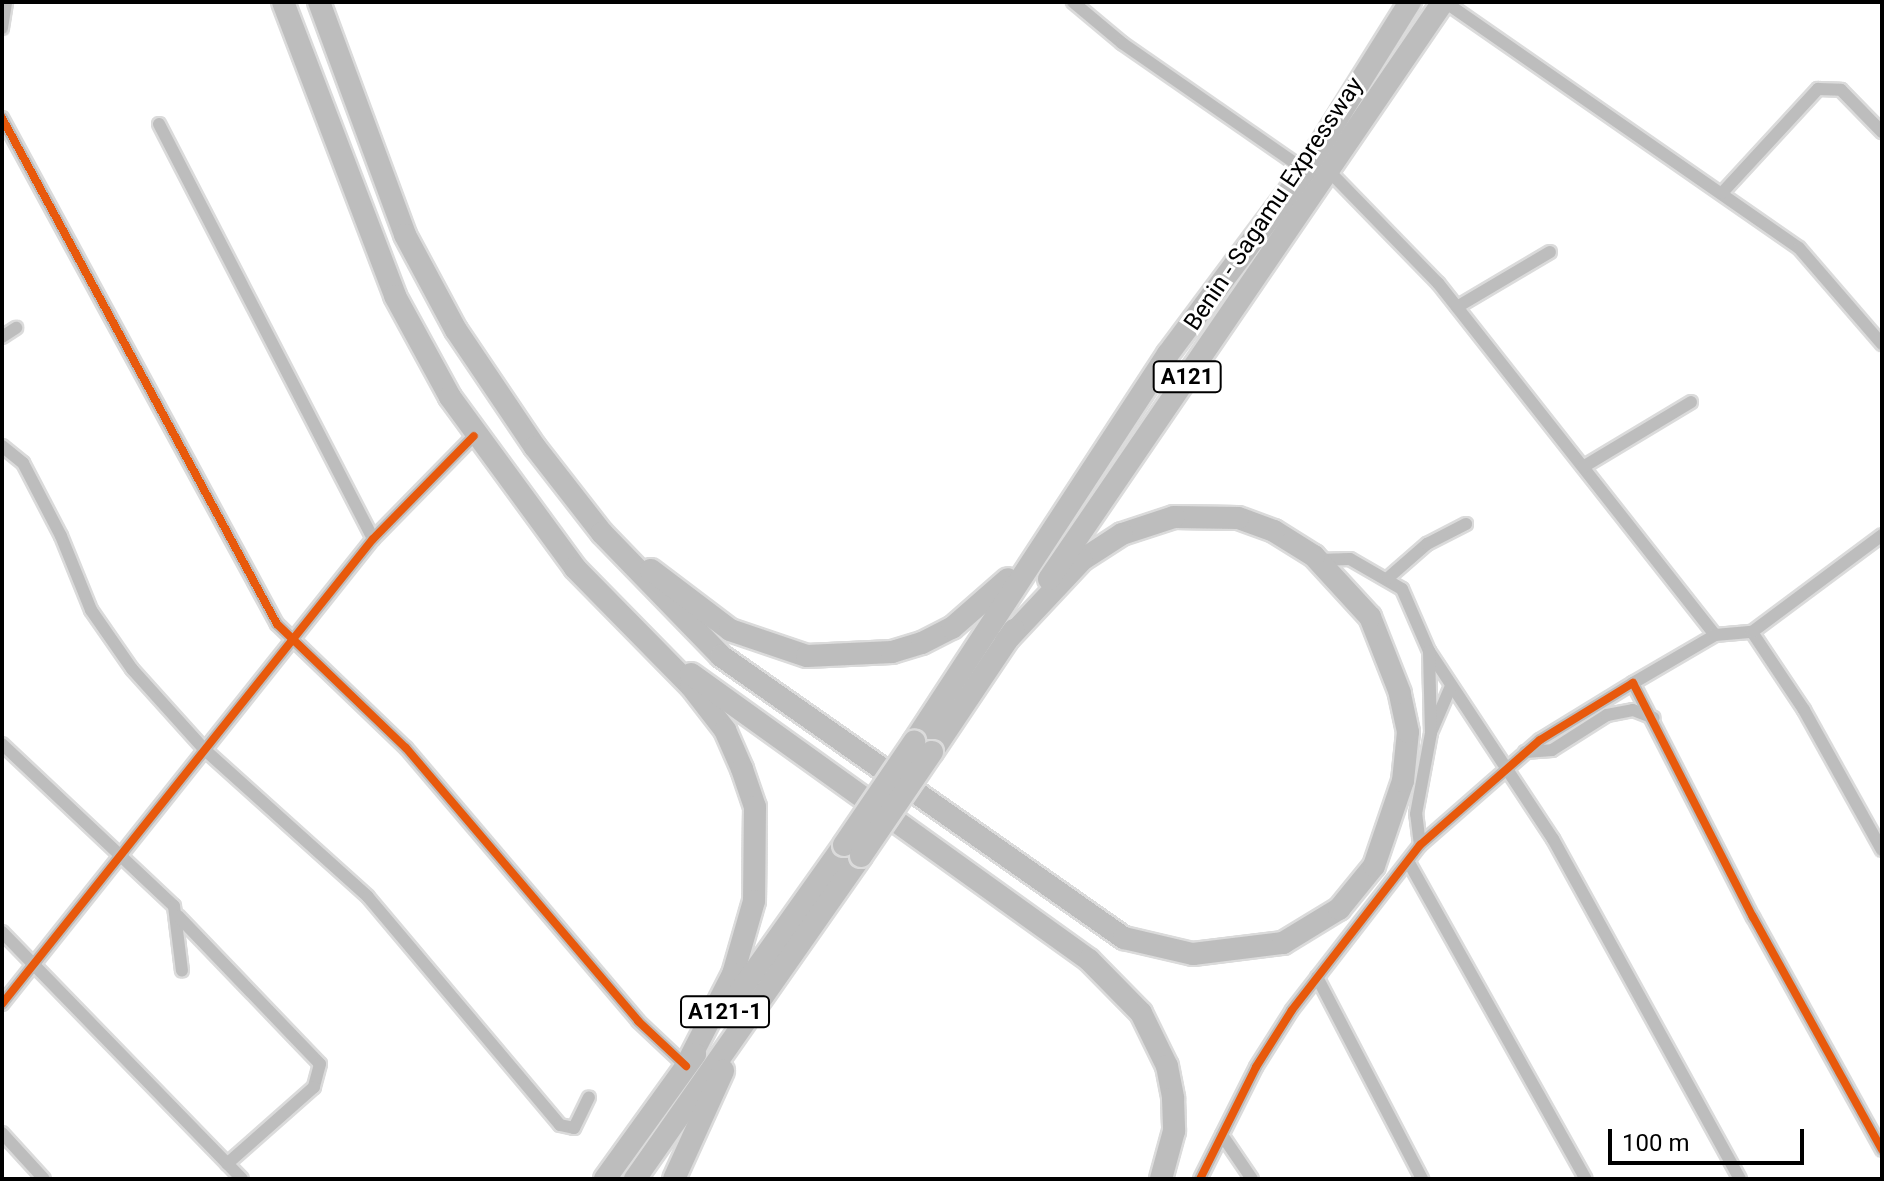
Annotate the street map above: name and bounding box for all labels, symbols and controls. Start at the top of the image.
street label: Benin - Sagamu Expressway [1178,72,1370,336]
road number: A121 [1151,359,1223,395]
road number: A121-1 [679,994,771,1030]
scale bar [1612,1113,1808,1163]
text: 100 m [1622,1129,1689,1157]

